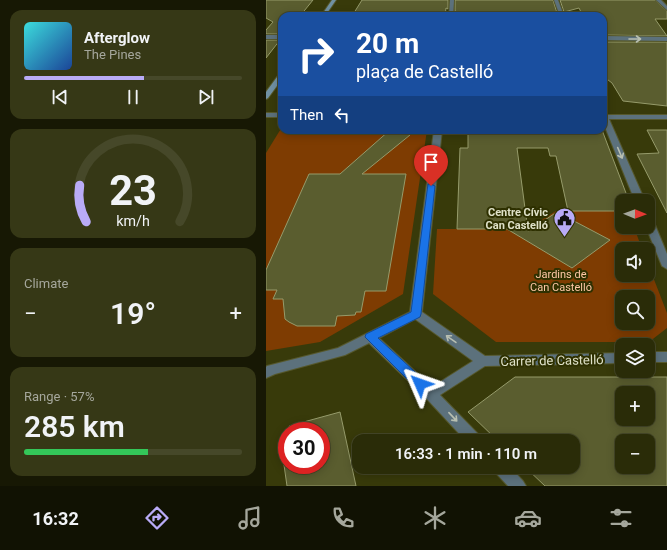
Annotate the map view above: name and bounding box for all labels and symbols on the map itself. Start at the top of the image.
one-way arrow [628,35,641,43]
pin [414,145,448,186]
one-way arrow [617,147,624,159]
north arrow [615,194,655,234]
public building icon: Centre Cívic Can Castelló [551,205,577,238]
place label: Centre Cívic Can Castelló [486,206,548,232]
park label: Jardins de Can Castelló [530,268,592,294]
one-way arrow [446,335,457,343]
street label: Carrer de Castelló [500,352,604,369]
position arrow [399,363,441,405]
one-way arrow [448,412,458,422]
speed limit sign: 30 [278,422,330,474]

